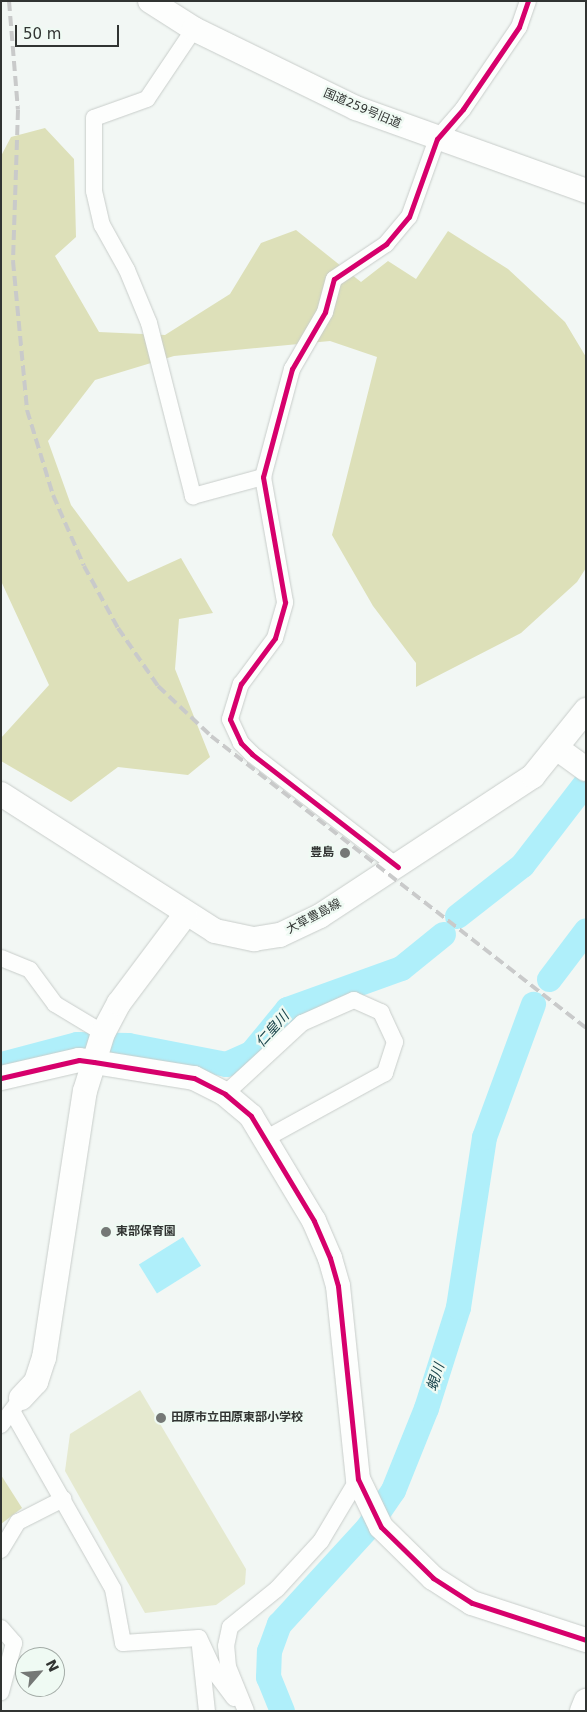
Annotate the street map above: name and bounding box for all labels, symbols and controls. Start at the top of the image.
scale bar [18,15,121,47]
text: 50 m [23,25,61,43]
street label: 国道259号旧道 [321,86,403,132]
place label: 豊島 [310,846,334,860]
marker: 豊島 [338,846,352,860]
street label: 大草豊島線 [284,897,344,937]
water label: 仁皇川 [252,1008,292,1050]
place label: 東部保育園 [116,1225,176,1239]
marker: 東部保育園 [100,1226,112,1238]
water label: 蜆川 [423,1361,447,1393]
place label: 田原市立田原東部小学校 [171,1411,303,1425]
marker: 田原市立田原東部小学校 [155,1412,167,1424]
north arrow [15,1647,65,1697]
text: N [43,1657,62,1674]

